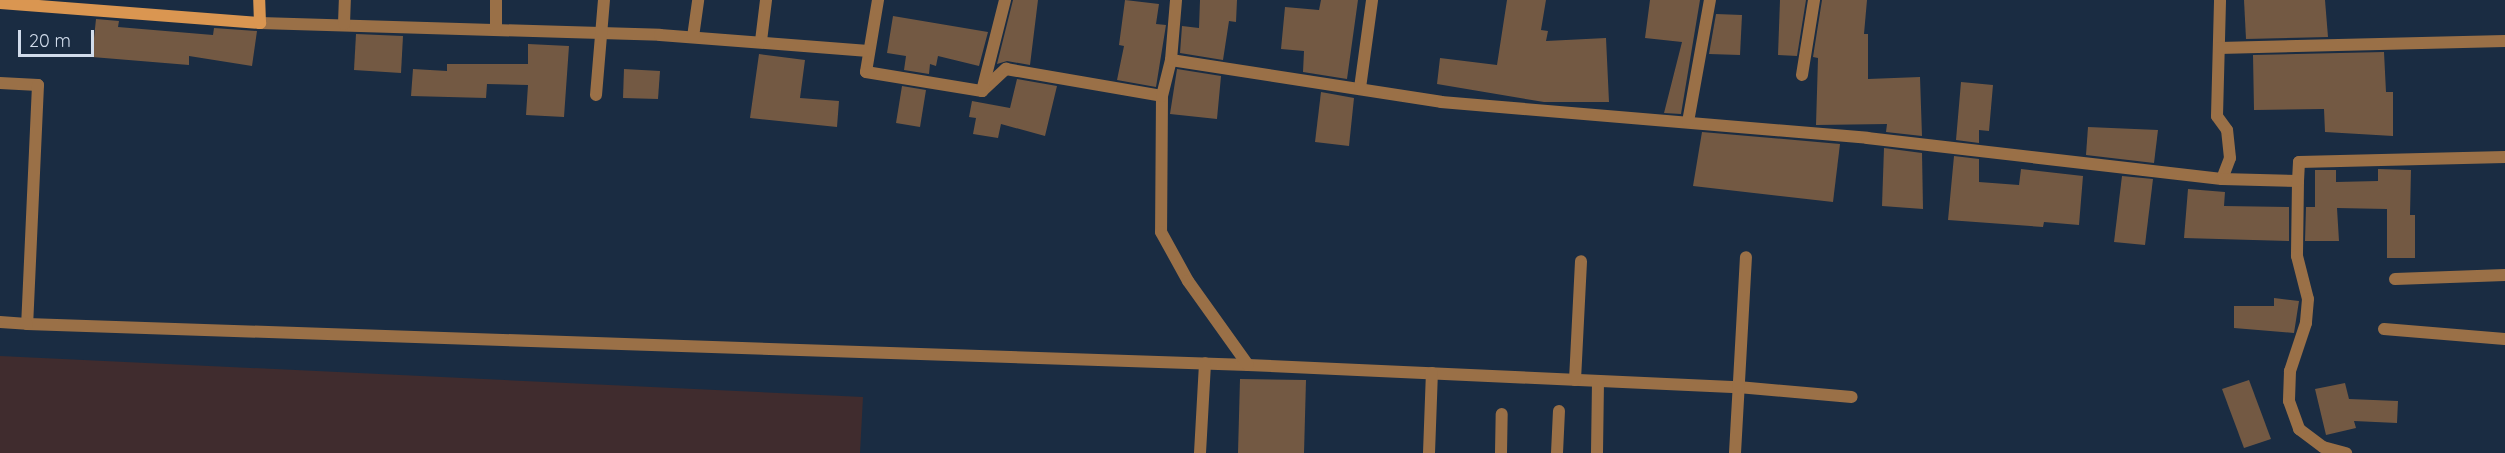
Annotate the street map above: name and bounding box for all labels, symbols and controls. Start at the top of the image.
scale bar [21,18,98,56]
text: 20 m [29,29,71,52]

